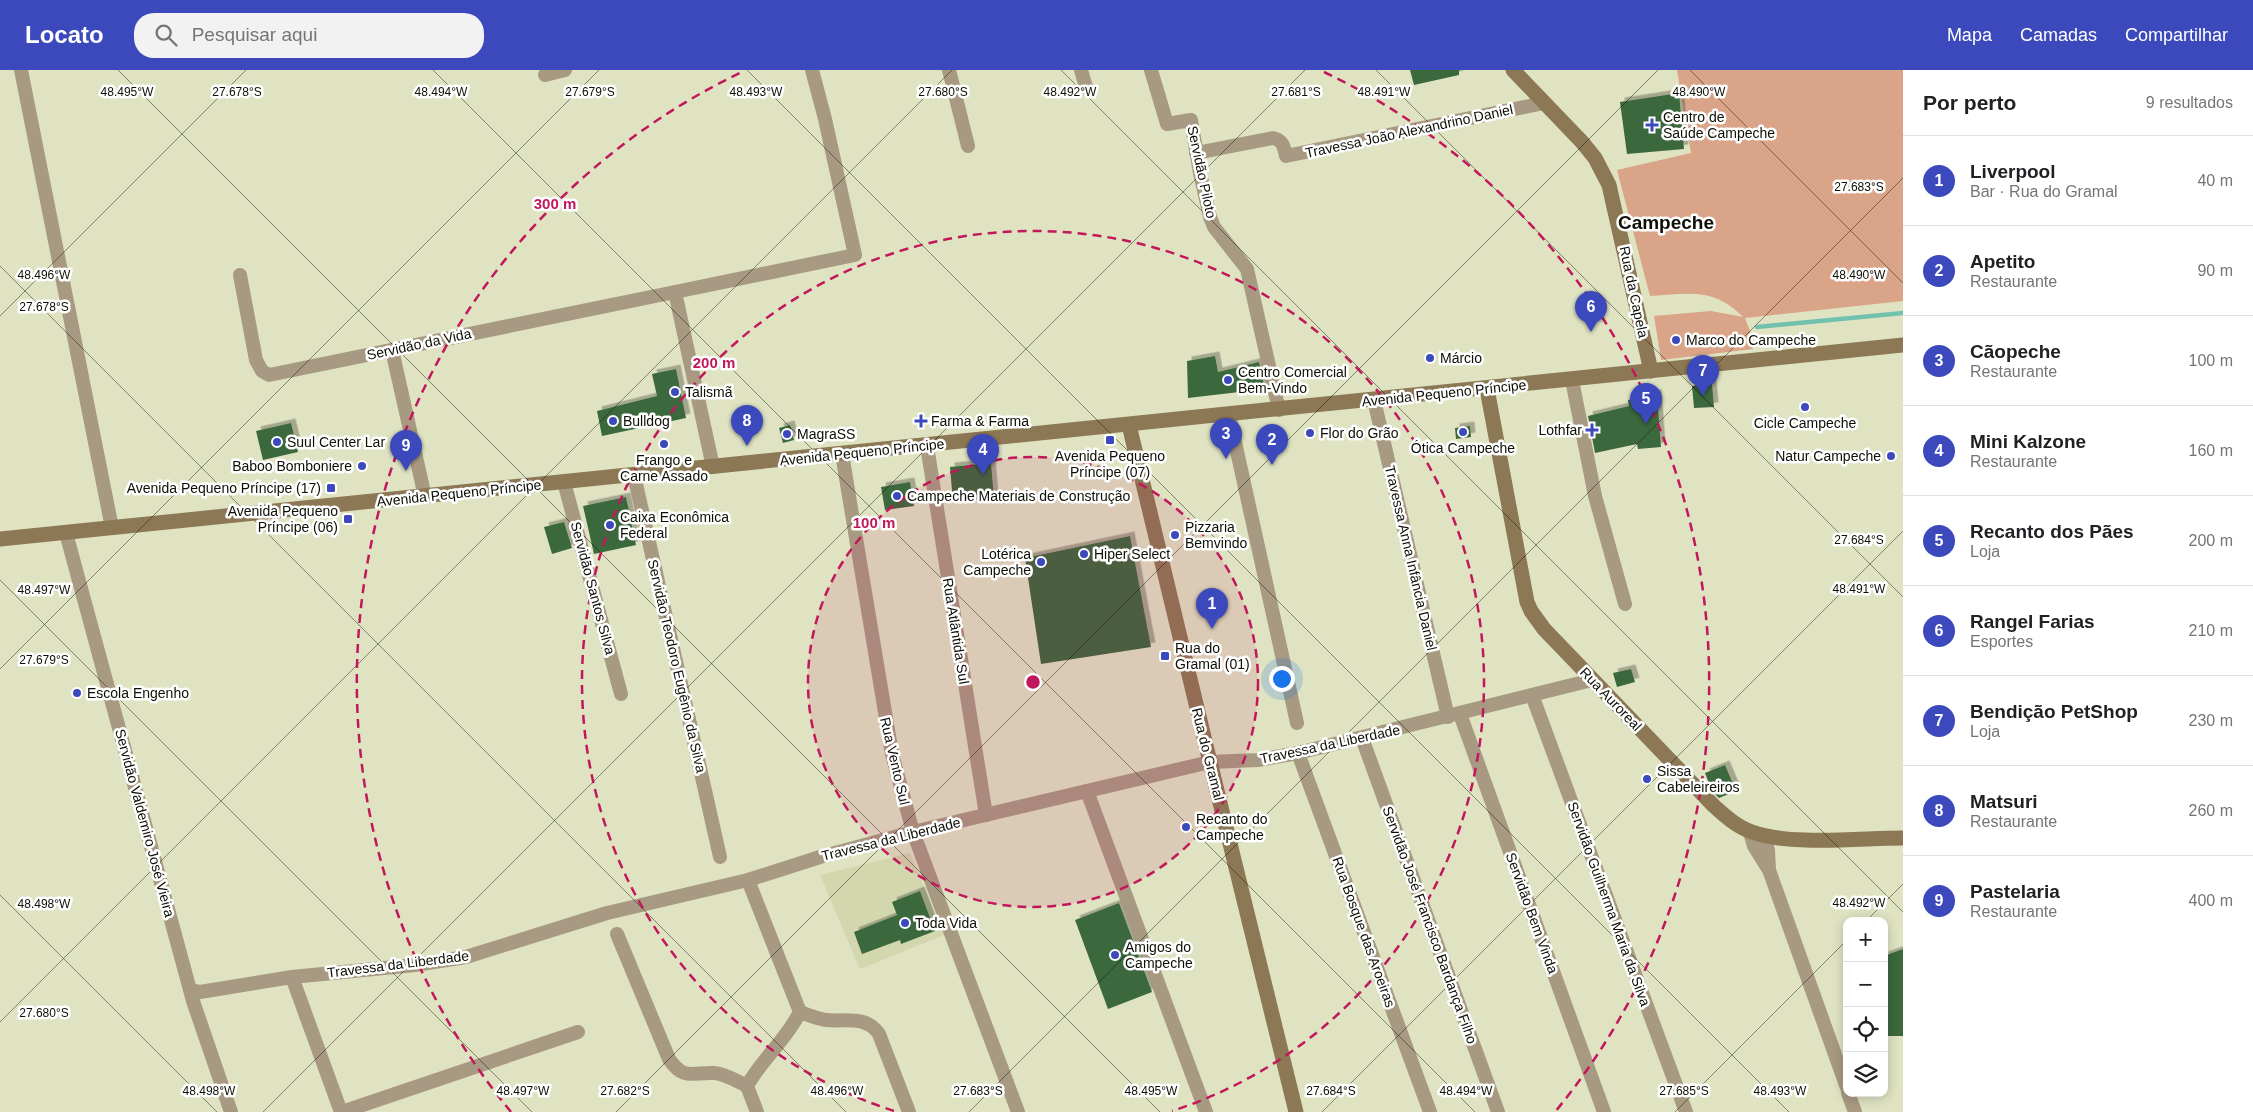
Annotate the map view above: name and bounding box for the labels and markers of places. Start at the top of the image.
place label: Centro de Saúde Campeche [1663,109,1775,141]
marker: Centro de Saúde Campeche [1645,118,1659,132]
pin: 6 [1575,291,1607,332]
place label: Marco do Campeche [1686,332,1816,348]
marker: Marco do Campeche [1670,334,1682,346]
place label: Márcio [1440,350,1482,366]
marker: Márcio [1424,352,1436,364]
pin: 7 [1687,355,1719,396]
place label: Centro Comercial Bem-Vindo [1238,364,1347,396]
marker: Centro Comercial Bem-Vindo [1222,374,1234,386]
pin: 5 [1630,383,1662,424]
place label: Talismã [685,384,733,400]
marker: Talismã [669,386,681,398]
marker: Cicle Campeche [1799,401,1811,413]
pin: 8 [731,405,763,446]
place label: Bulldog [623,413,670,429]
place label: Farma & Farma [931,413,1029,429]
marker: Bulldog [607,415,619,427]
marker: Farma & Farma [915,415,927,427]
place label: Cicle Campeche [1754,415,1857,431]
pin: 3 [1210,418,1242,459]
place label: Lothfar [1538,422,1582,438]
pin: 2 [1256,424,1288,465]
marker: Lothfar [1586,424,1598,436]
place label: Flor do Grão [1320,425,1399,441]
place label: MagraSS [797,426,855,442]
marker: Ótica Campeche [1457,426,1469,438]
marker: Flor do Grão [1304,427,1316,439]
marker: MagraSS [781,428,793,440]
pin: 9 [390,430,422,471]
place label: Suul Center Lar [287,434,385,450]
pin: 4 [967,434,999,475]
marker: Avenida Pequeno Príncipe (07) [1104,434,1116,446]
marker: Suul Center Lar [271,436,283,448]
marker: Frango e Carne Assado [658,438,670,450]
place label: Ótica Campeche [1411,440,1515,456]
place label: Avenida Pequeno Príncipe (07) [1055,448,1165,480]
place label: Natur Campeche [1775,448,1881,464]
marker: Natur Campeche [1885,450,1897,462]
place label: Frango e Carne Assado [620,452,708,484]
place label: Baboo Bomboniere [232,458,352,474]
marker: Baboo Bomboniere [356,460,368,472]
place label: Avenida Pequeno Príncipe (17) [127,480,321,496]
marker: Avenida Pequeno Príncipe (17) [325,482,337,494]
place label: Campeche Materiais de Construção [907,488,1131,504]
marker: Campeche Materiais de Construção [891,490,903,502]
place label: Avenida Pequeno Príncipe (06) [228,503,338,535]
place label: Caixa Econômica Federal [620,509,729,541]
marker: Avenida Pequeno Príncipe (06) [342,513,354,525]
marker: Caixa Econômica Federal [604,519,616,531]
place label: Pizzaria Bemvindo [1185,519,1247,551]
marker: Pizzaria Bemvindo [1169,529,1181,541]
place label: Lotérica Campeche [963,546,1031,578]
place label: Hiper Select [1094,546,1170,562]
marker: Hiper Select [1078,548,1090,560]
marker: Lotérica Campeche [1035,556,1047,568]
pin: 1 [1196,588,1228,629]
place label: Rua do Gramal (01) [1175,640,1250,672]
marker: Rua do Gramal (01) [1159,650,1171,662]
centre of rings [1024,673,1042,691]
place label: Escola Engenho [87,685,189,701]
marker: Escola Engenho [71,687,83,699]
place label: Sissa Cabeleireiros [1657,763,1739,795]
marker: Sissa Cabeleireiros [1641,773,1653,785]
place label: Recanto do Campeche [1196,811,1268,843]
marker: Recanto do Campeche [1180,821,1192,833]
place label: Toda Vida [915,915,977,931]
marker: Toda Vida [899,917,911,929]
place label: Amigos do Campeche [1125,939,1193,971]
marker: Amigos do Campeche [1109,949,1121,961]

